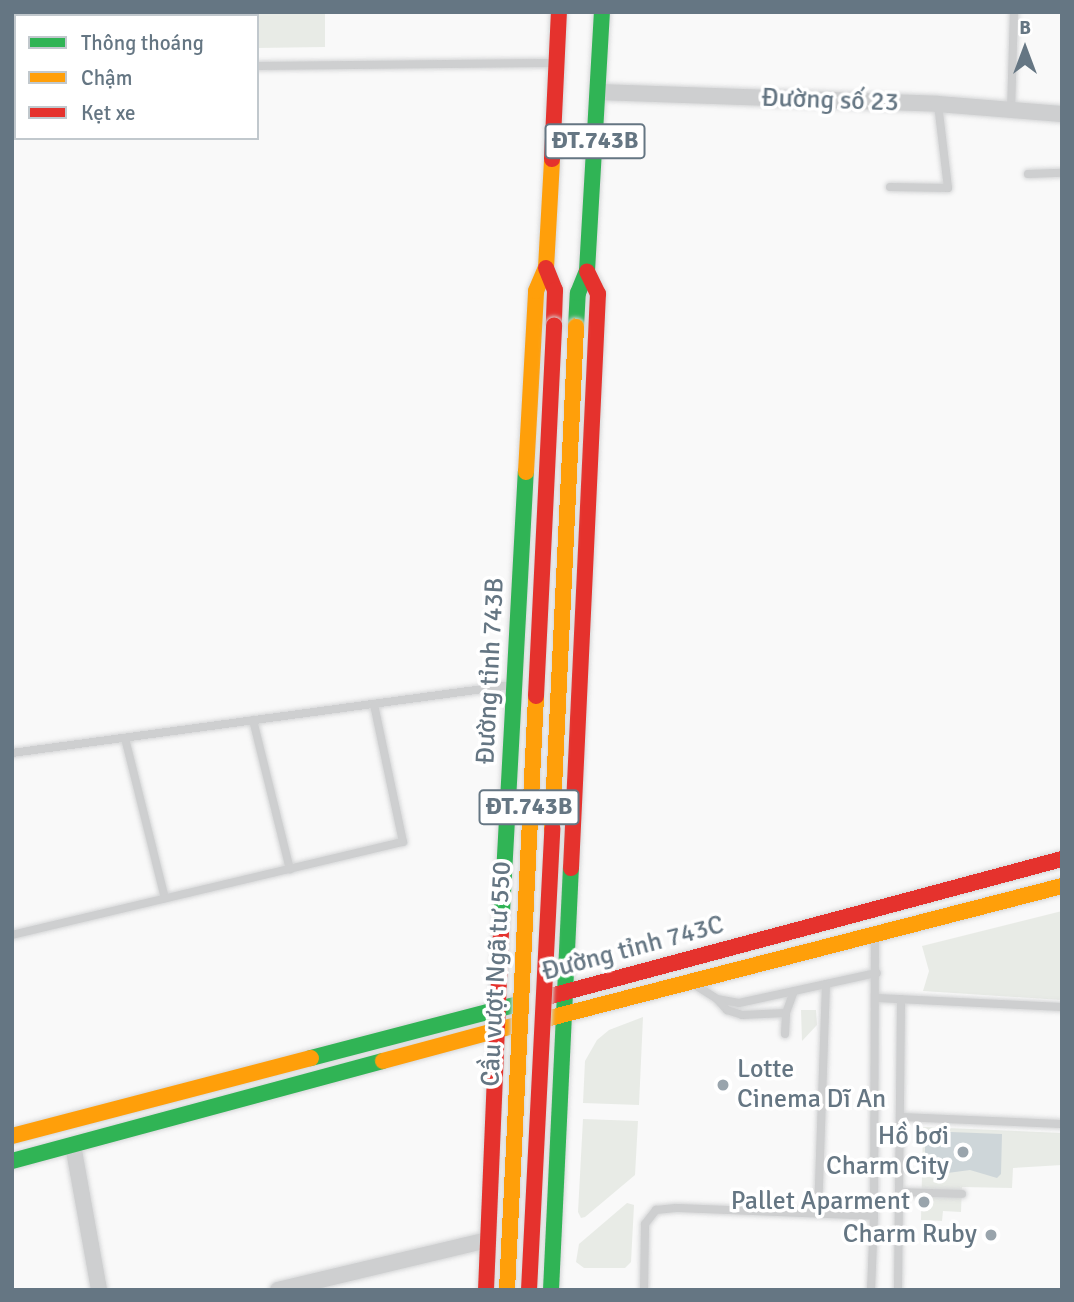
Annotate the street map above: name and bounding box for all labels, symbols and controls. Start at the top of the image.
legend [14,14,259,140]
north arrow [990,14,1060,84]
text: B [1019,16,1031,40]
text: Thông thoáng [81,30,204,56]
text: Chậm [81,65,133,91]
street label: Đường số 23 [761,83,899,119]
text: Kẹt xe [81,100,135,126]
road number: ĐT.743B [544,120,646,162]
street label: Đường tỉnh 743B [471,577,511,765]
road number: ĐT.743B [478,786,580,828]
street label: Cầu vượt Ngã tư 550 [476,861,518,1087]
street label: Đường tỉnh 743C [539,910,727,988]
place label: Lotte Cinema Dĩ An [737,1054,886,1116]
marker: Lotte Cinema Dĩ An [715,1077,731,1093]
place label: Hồ bơi Charm City [826,1121,949,1182]
marker: Hồ bơi Charm City [955,1144,971,1160]
place label: Pallet Aparment [731,1186,910,1218]
marker: Pallet Aparment [916,1194,932,1210]
place label: Charm Ruby [843,1219,977,1251]
marker: Charm Ruby [983,1227,999,1243]

